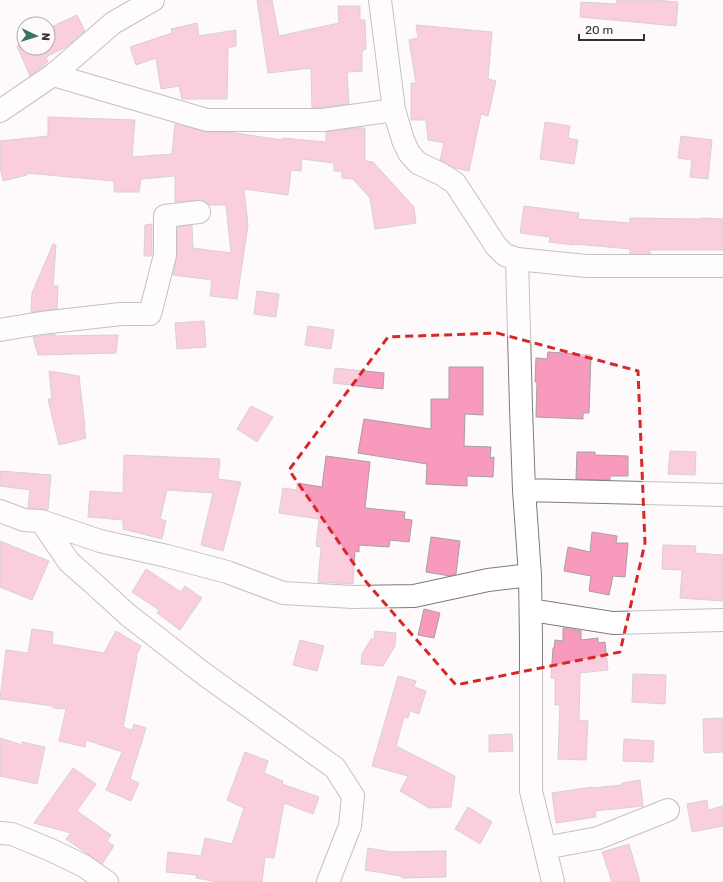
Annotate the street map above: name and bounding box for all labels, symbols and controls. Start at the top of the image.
north arrow [16,16,56,56]
scale bar [579,16,644,42]
text: 20 m [585,23,613,37]
text: N [39,32,52,41]

